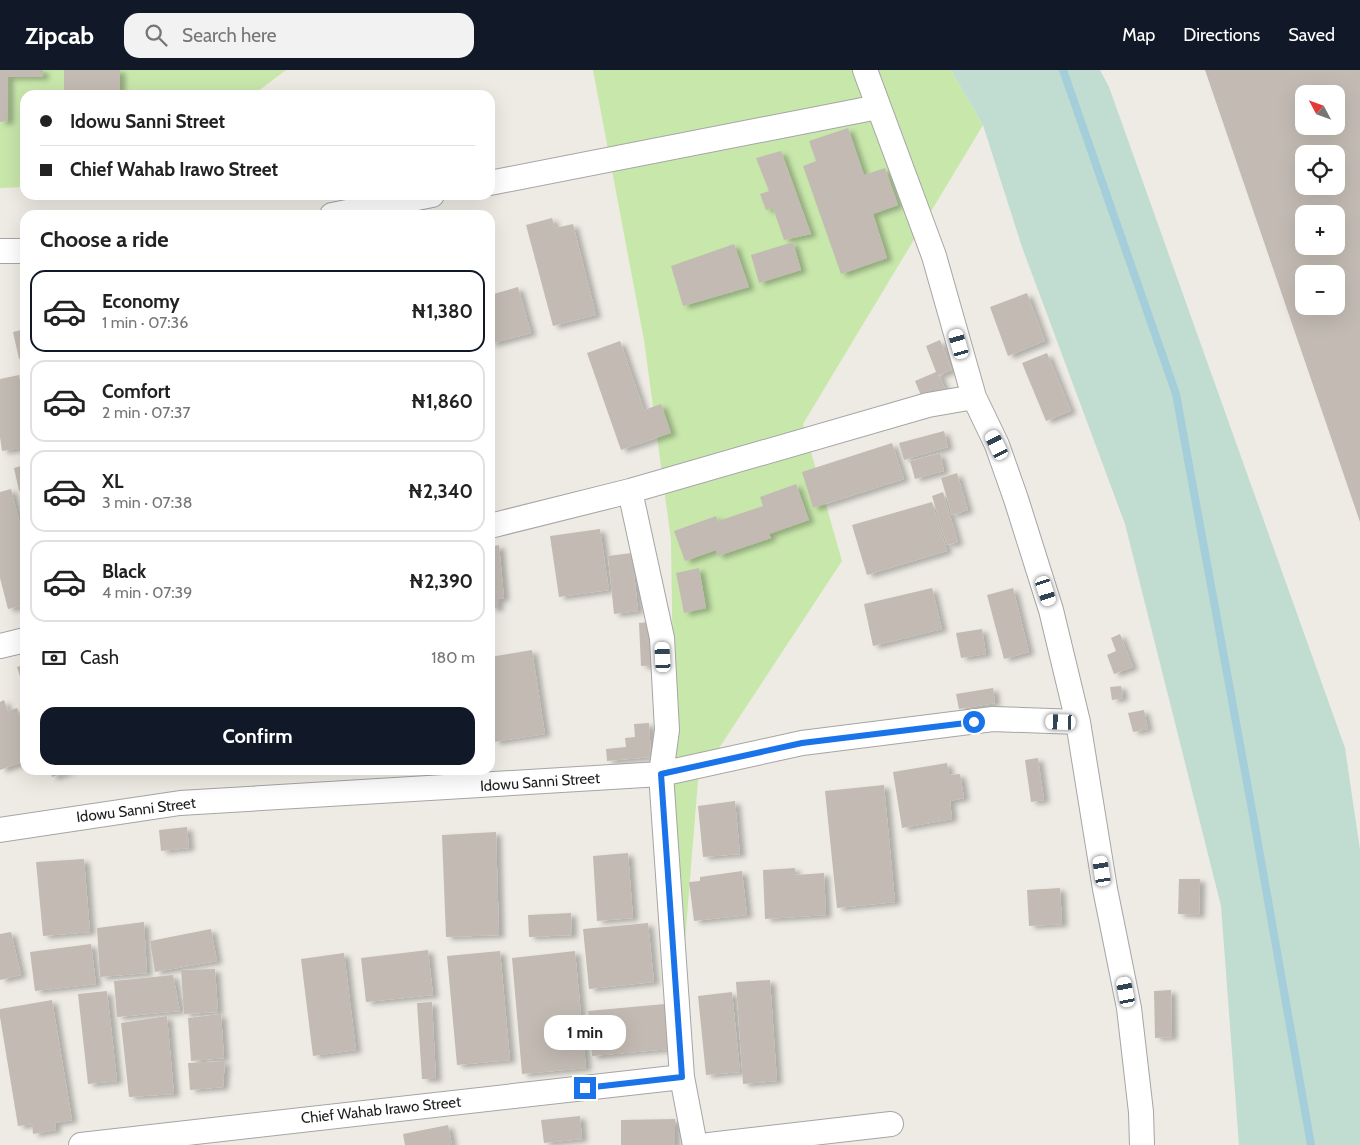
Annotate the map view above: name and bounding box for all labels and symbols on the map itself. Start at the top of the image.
north arrow [1295,85,1345,135]
car [947,328,970,360]
car [983,428,1010,462]
car [1034,574,1057,608]
car [654,642,671,672]
route start [963,711,985,733]
car [1045,714,1076,730]
street label: Idowu Sanni Street [479,769,601,795]
street label: Idowu Sanni Street [75,794,197,826]
car [1092,855,1111,887]
car [1115,976,1136,1008]
callout: 1 min [544,1016,626,1050]
route end [574,1077,596,1099]
street label: Chief Wahab Irawo Street [300,1093,462,1127]

